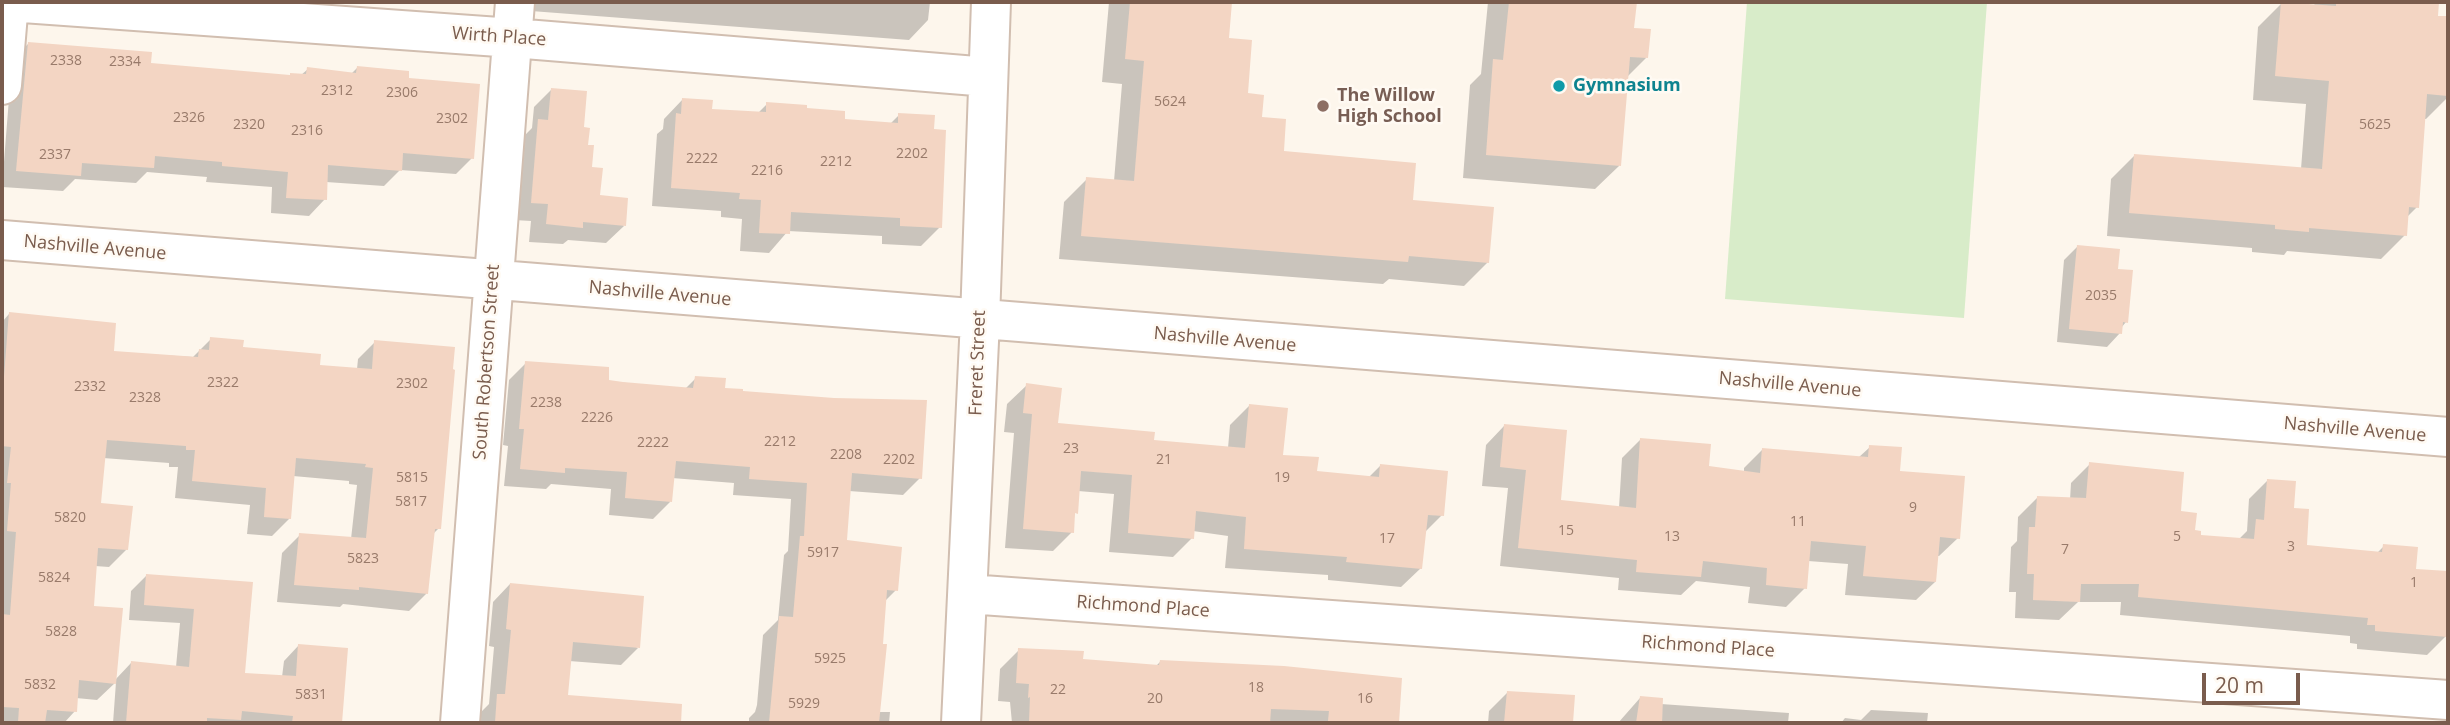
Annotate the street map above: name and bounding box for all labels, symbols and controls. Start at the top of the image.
street label: Wirth Place [451,23,547,51]
house number: 2338 [50,53,82,69]
house number: 2334 [109,54,141,70]
place label: Gymnasium [1573,75,1681,97]
marker: Gymnasium [1551,78,1567,94]
house number: 2312 [321,83,353,99]
house number: 2306 [386,85,418,101]
place label: The Willow High School [1337,85,1442,128]
house number: 5624 [1154,94,1186,110]
marker: The Willow High School [1315,98,1331,114]
house number: 2326 [173,110,205,126]
house number: 2302 [436,111,468,127]
house number: 2320 [233,117,265,133]
house number: 5625 [2359,117,2391,133]
house number: 2316 [291,123,323,139]
house number: 2202 [896,146,928,162]
house number: 2337 [39,147,71,163]
house number: 2222 [686,151,718,167]
house number: 2212 [820,154,852,170]
house number: 2216 [751,163,783,179]
street label: Nashville Avenue [23,231,167,265]
street label: South Robertson Street [469,263,505,461]
street label: Nashville Avenue [588,277,732,311]
house number: 2035 [2085,288,2117,304]
street label: Freret Street [965,310,991,416]
street label: Nashville Avenue [1153,323,1297,357]
street label: Nashville Avenue [1718,368,1862,402]
house number: 2322 [207,375,239,391]
house number: 2302 [396,376,428,392]
house number: 2332 [74,379,106,395]
house number: 2328 [129,390,161,406]
house number: 2238 [530,395,562,411]
house number: 2226 [581,410,613,426]
street label: Nashville Avenue [2283,413,2427,447]
house number: 2212 [764,434,796,450]
house number: 2222 [637,435,669,451]
house number: 23 [1063,441,1079,457]
house number: 2208 [830,447,862,463]
house number: 2202 [883,452,915,468]
house number: 21 [1156,452,1172,468]
house number: 5815 [396,470,428,486]
house number: 19 [1274,470,1290,486]
house number: 5817 [395,494,427,510]
house number: 9 [1909,500,1917,516]
house number: 5820 [54,510,86,526]
house number: 11 [1790,514,1806,530]
house number: 15 [1558,523,1574,539]
house number: 13 [1664,529,1680,545]
house number: 5 [2173,529,2181,545]
house number: 17 [1379,531,1395,547]
house number: 3 [2287,539,2295,555]
house number: 7 [2061,542,2069,558]
house number: 5917 [807,545,839,561]
house number: 5823 [347,551,379,567]
house number: 5824 [38,570,70,586]
house number: 1 [2410,575,2418,591]
street label: Richmond Place [1076,592,1210,622]
house number: 5828 [45,624,77,640]
street label: Richmond Place [1641,632,1775,662]
house number: 5925 [814,651,846,667]
scale bar [2205,658,2303,702]
text: 20 m [2215,671,2264,699]
house number: 5832 [24,677,56,693]
house number: 18 [1248,680,1264,696]
house number: 22 [1050,682,1066,698]
house number: 5831 [295,687,327,703]
house number: 20 [1147,691,1163,707]
house number: 16 [1357,691,1373,707]
house number: 5929 [788,696,820,712]

